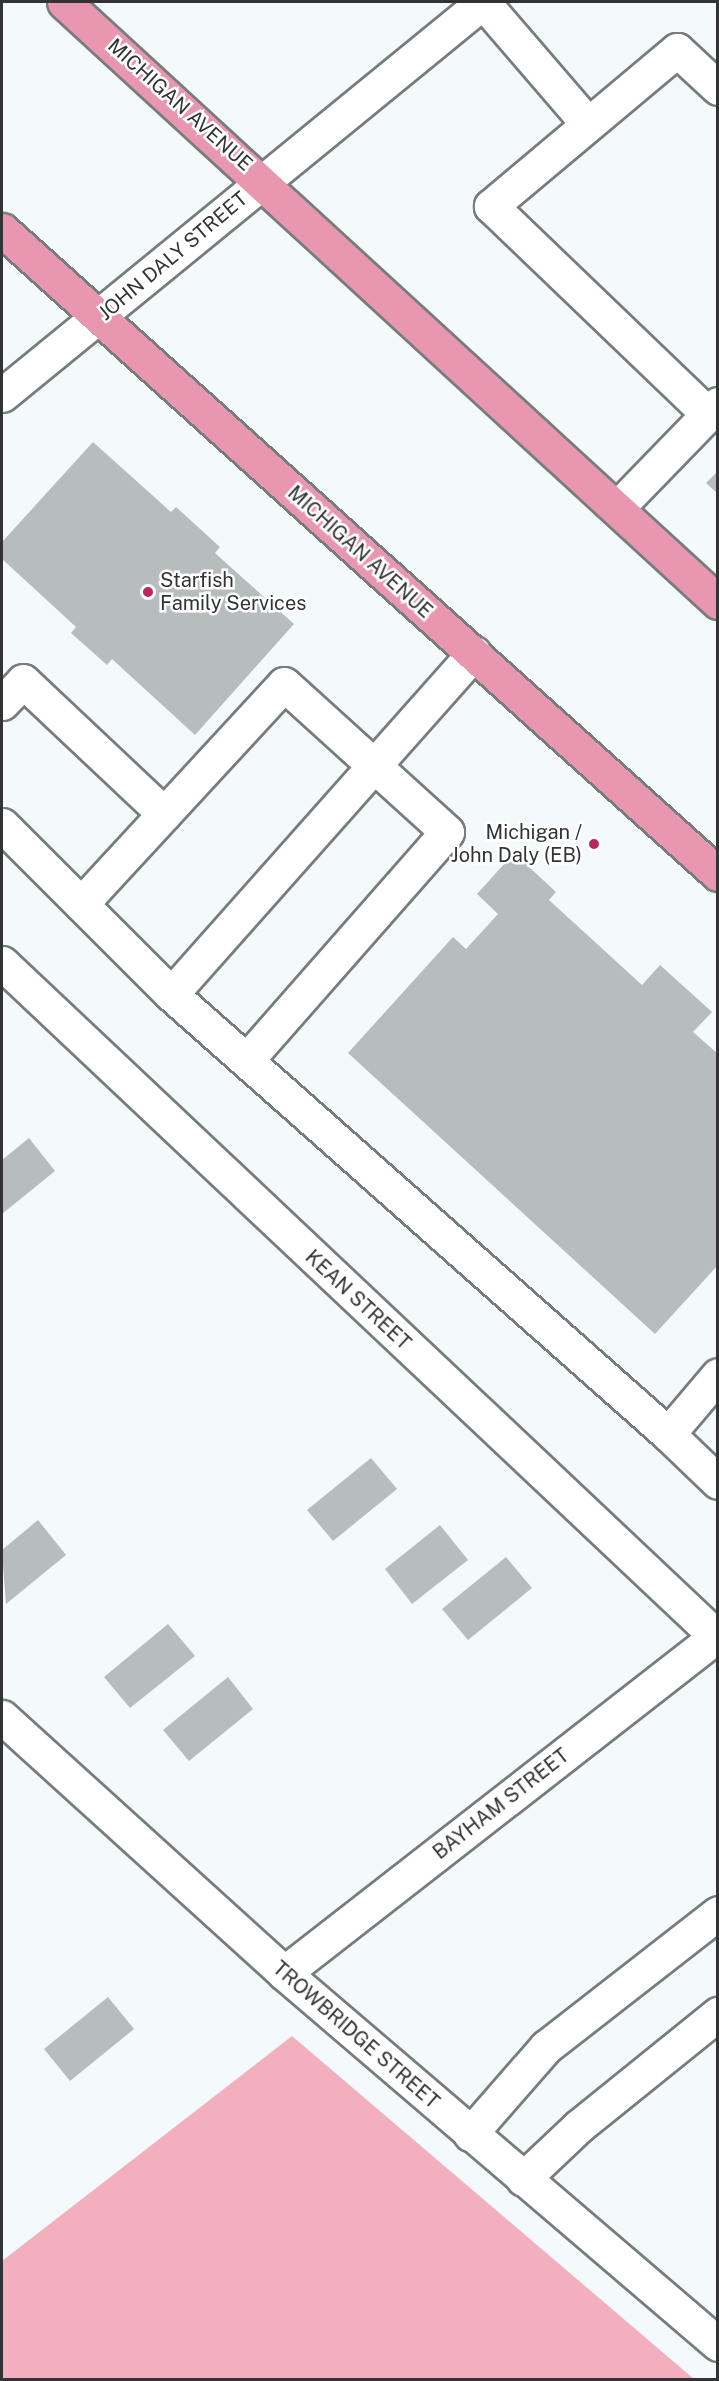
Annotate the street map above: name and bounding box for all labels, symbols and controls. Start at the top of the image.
street label: MICHIGAN AVENUE [103,34,257,176]
street label: JOHN DALY STREET [93,187,253,325]
street label: MICHIGAN AVENUE [283,481,437,623]
place label: Starfish Family Services [160,568,306,615]
marker: Starfish Family Services [141,585,155,599]
place label: Michigan / John Daly (EB) [451,820,582,867]
marker: Michigan / John Daly (EB) [587,837,601,851]
street label: KEAN STREET [300,1245,416,1355]
street label: BAYHAM STREET [428,1743,574,1865]
street label: TROWBRIDGE STREET [268,1956,444,2114]

